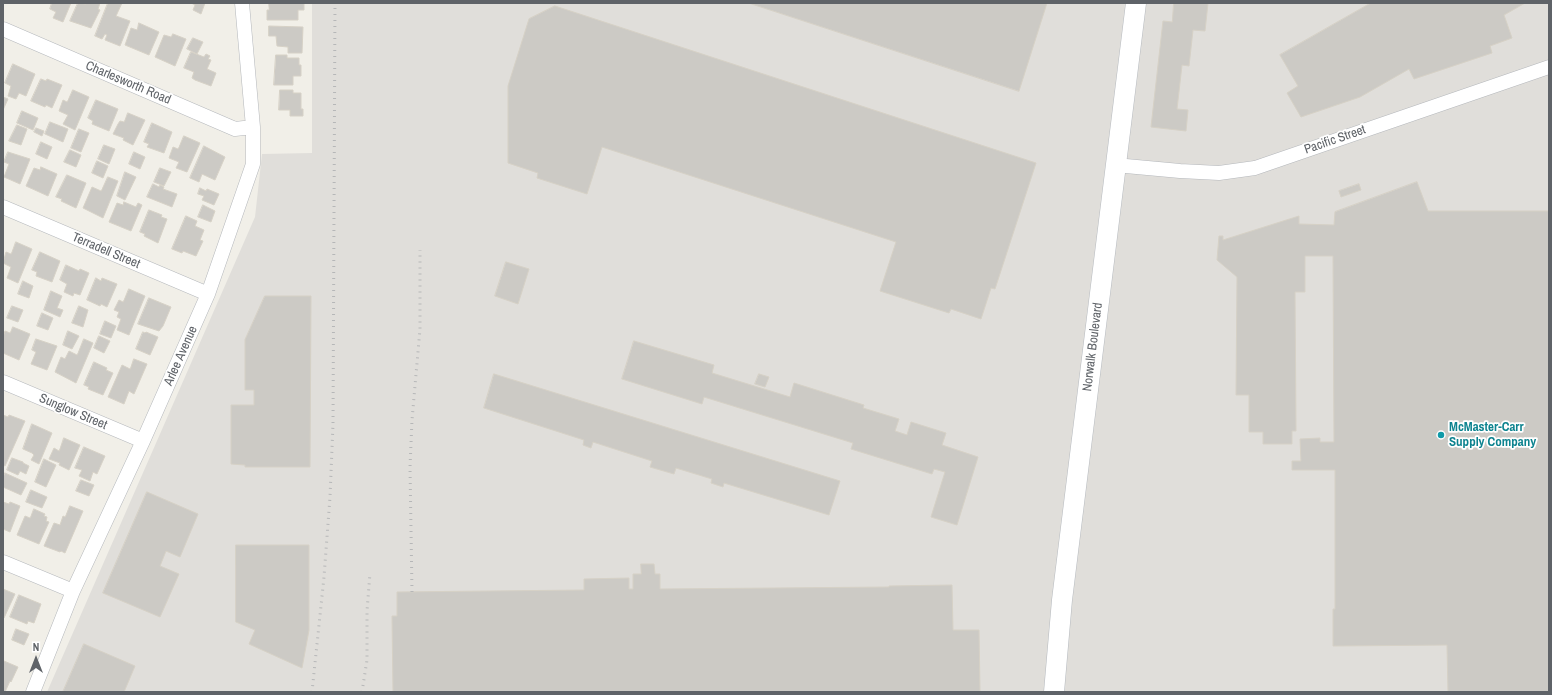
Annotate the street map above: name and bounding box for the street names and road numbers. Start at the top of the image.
street label: Charlesworth Road [83,58,173,108]
street label: Pacific Street [1302,122,1368,158]
street label: Terradell Street [70,230,142,272]
street label: Norwalk Boulevard [1080,302,1106,392]
street label: Arlee Avenue [161,324,201,388]
street label: Sunglow Street [37,391,109,433]

